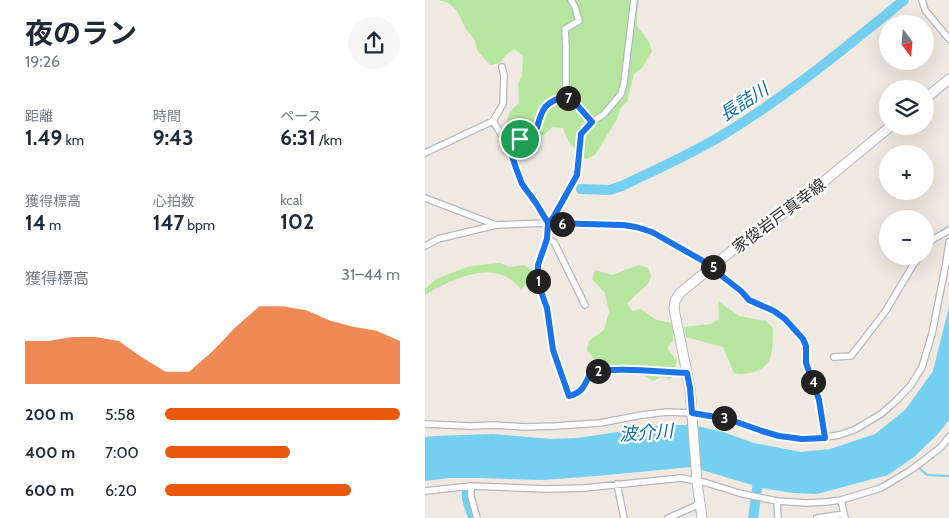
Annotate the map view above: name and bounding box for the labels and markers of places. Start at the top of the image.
pin: 7 [555,86,581,110]
pin [499,118,541,160]
pin: 6 [549,212,575,236]
pin: 5 [701,254,725,280]
pin: 1 [525,268,551,294]
pin: 2 [585,358,611,384]
pin: 4 [801,370,825,394]
pin: 3 [711,406,737,430]

